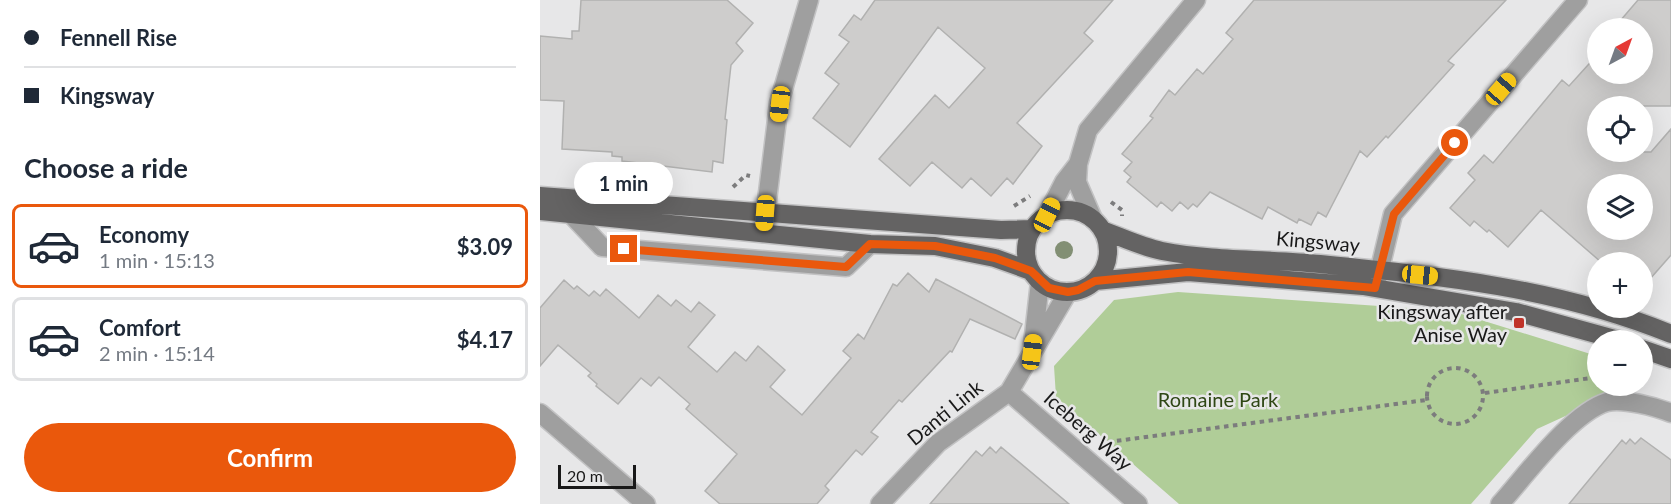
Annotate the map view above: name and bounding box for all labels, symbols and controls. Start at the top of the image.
north arrow [1587,18,1653,84]
map controls [1587,18,1653,396]
text: Fennell Rise [60,24,177,51]
car [1482,70,1520,108]
text: Kingsway [60,82,154,109]
car [769,85,791,123]
button: locate [1587,96,1653,162]
route start [1441,129,1468,156]
text: Choose a ride [24,151,188,184]
callout: 1 min [574,162,674,204]
text: 1 min [599,171,648,195]
button: layers [1587,174,1653,240]
car [755,194,775,232]
car [1031,195,1063,235]
icon: car [27,219,81,273]
text: Economy [99,221,189,248]
street label: Kingsway [1275,225,1362,257]
text: $3.09 [457,233,513,260]
route end [610,235,637,262]
text: 1 min · 15:13 [99,248,215,272]
button: + [1587,252,1653,318]
car [1401,264,1439,286]
place label: Kingsway after Anise Way [1377,299,1508,346]
icon: car [27,312,81,366]
text: Comfort [99,314,181,341]
marker: Kingsway after Anise Way [1512,316,1526,330]
text: $4.17 [457,326,513,353]
button: − [1587,330,1653,396]
car [1021,333,1043,371]
text: 2 min · 15:14 [99,341,215,365]
street label: Danti Link [902,374,987,450]
street label: Iceberg Way [1040,385,1138,475]
park label: Romaine Park [1158,387,1279,411]
button: Confirm [24,423,516,492]
scale bar [558,462,636,490]
text: 20 m [567,466,603,485]

